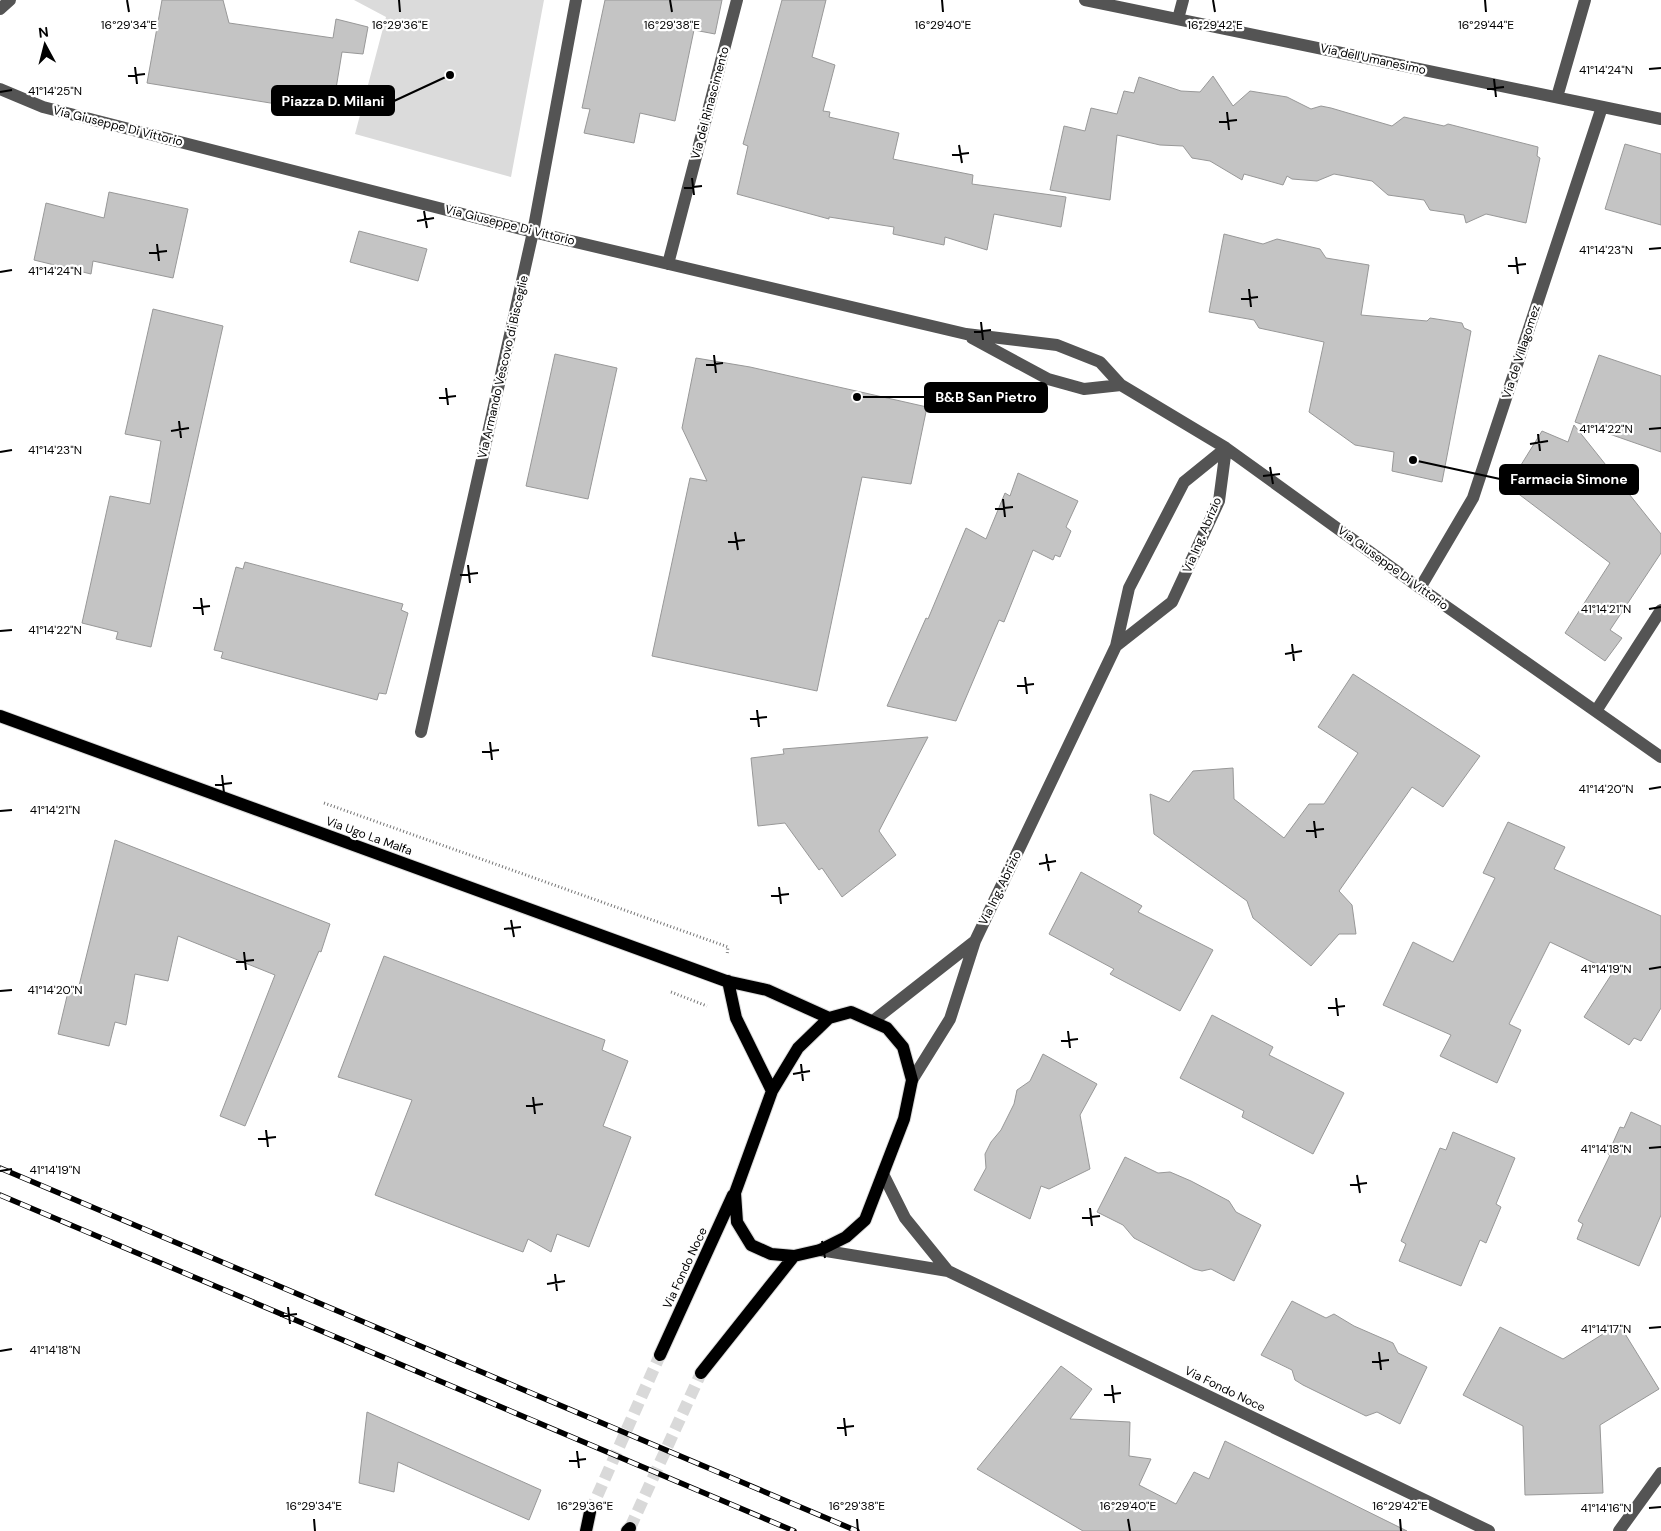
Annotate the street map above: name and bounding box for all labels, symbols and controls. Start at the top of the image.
text: 16°29'34"E [101,17,157,33]
text: 16°29'36"E [372,17,428,33]
text: 16°29'38"E [644,17,700,33]
text: 16°29'40"E [915,17,972,33]
text: 16°29'42"E [1187,17,1243,33]
text: 16°29'44"E [1458,17,1514,33]
north arrow [20,20,70,70]
text: N [37,23,50,42]
street label: Via dell'Umanesimo [1319,40,1427,78]
street label: Via del Rinascimento [687,45,733,161]
text: 41°14'24"N [1579,62,1633,78]
text: 41°14'25"N [28,83,82,99]
callout: Piazza D. Milani [272,86,394,115]
text: Piazza D. Milani [282,92,385,110]
street label: Via Giuseppe Di Vittorio [51,102,185,150]
street label: Via Giuseppe Di Vittorio [443,201,577,249]
text: 41°14'23"N [1579,242,1633,258]
text: 41°14'24"N [28,263,82,279]
street label: Via Armando Vescovo di Bisceglie [474,274,532,460]
street label: Via de Villagomez [1498,303,1544,401]
callout: B&B San Pietro [925,383,1047,412]
text: B&B San Pietro [935,388,1037,406]
text: 41°14'22"N [1579,421,1633,437]
text: 41°14'23"N [28,442,82,458]
callout: Farmacia Simone [1500,465,1638,494]
text: Farmacia Simone [1510,470,1628,488]
street label: Via Ing. Abrizio [1179,495,1225,575]
street label: Via Giuseppe Di Vittorio [1334,522,1452,614]
text: 41°14'21"N [1581,601,1631,617]
text: 41°14'22"N [28,622,82,638]
text: 41°14'20"N [1579,781,1633,797]
text: 41°14'21"N [30,802,80,818]
street label: Via Ugo La Malfa [324,813,414,859]
street label: Via Ing. Abrizio [975,848,1025,928]
text: 41°14'19"N [1580,961,1632,977]
text: 41°14'20"N [28,982,82,998]
text: 41°14'18"N [1581,1141,1631,1157]
text: 41°14'19"N [29,1162,81,1178]
street label: Via Fondo Noce [659,1225,711,1311]
text: 41°14'17"N [1581,1321,1631,1337]
text: 41°14'18"N [30,1342,80,1358]
street label: Via Fondo Noce [1182,1363,1268,1415]
text: 16°29'34"E [286,1498,342,1514]
text: 16°29'36"E [557,1498,613,1514]
text: 16°29'38"E [829,1498,885,1514]
text: 16°29'40"E [1100,1498,1157,1514]
text: 16°29'42"E [1372,1498,1428,1514]
text: 41°14'16"N [1580,1500,1632,1516]

